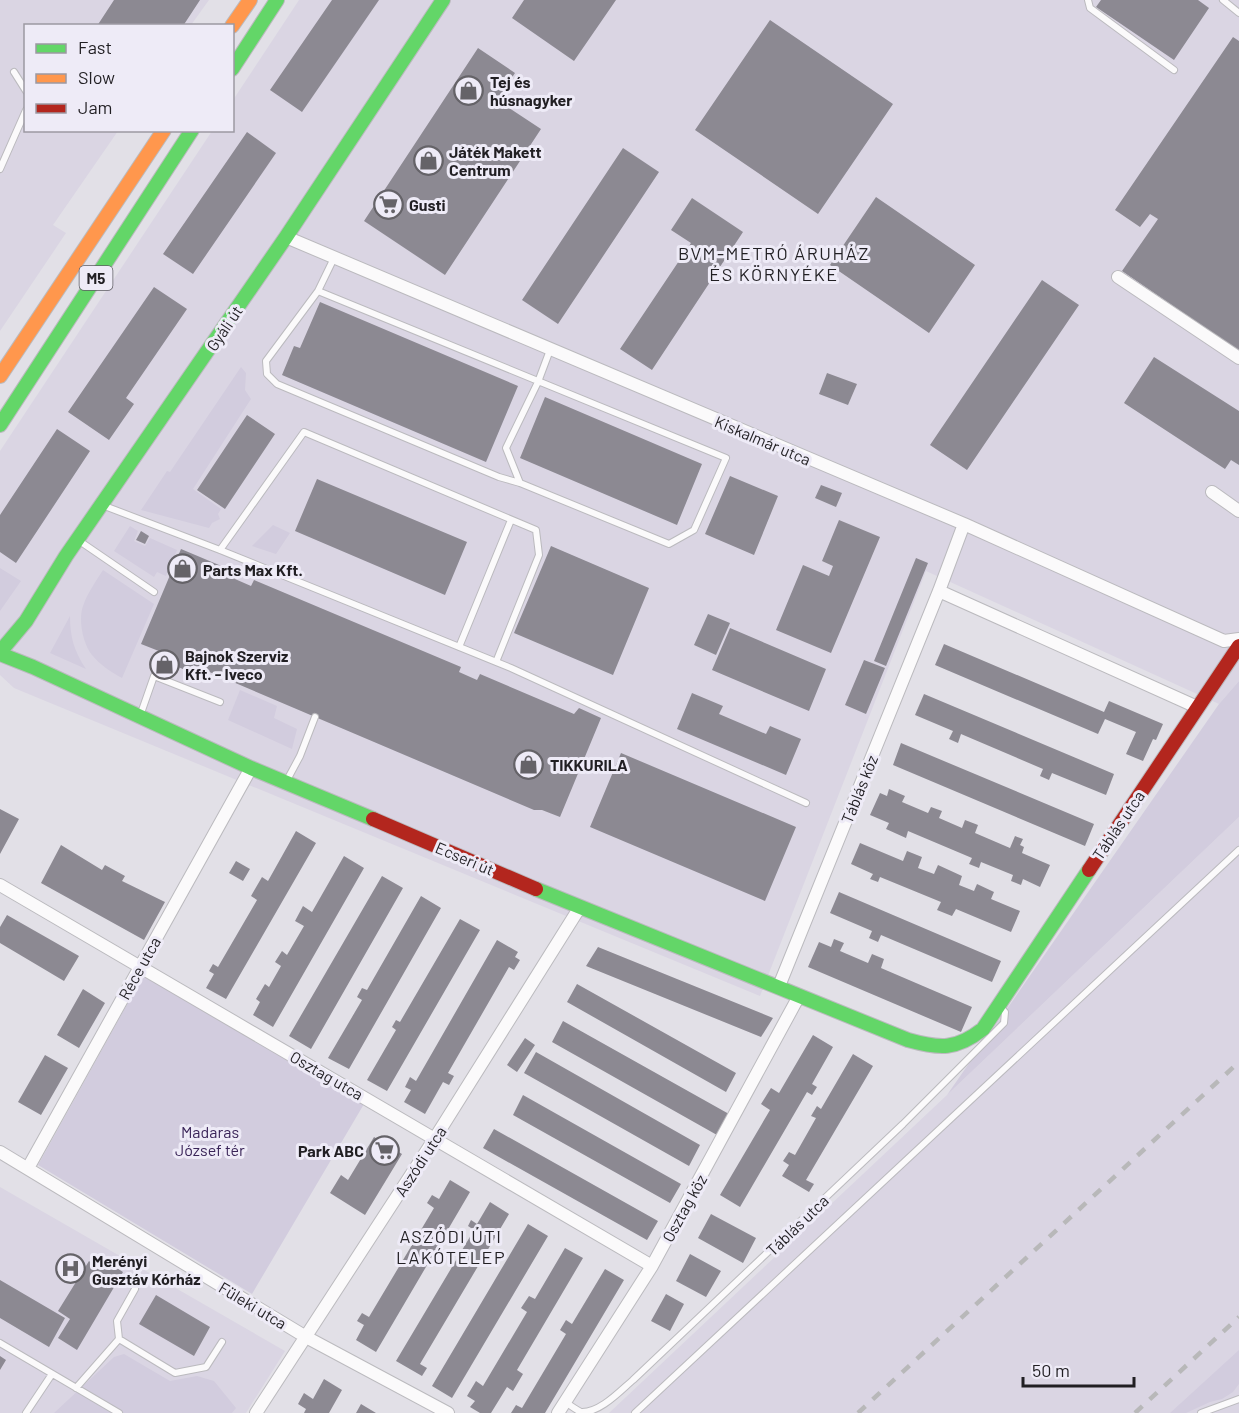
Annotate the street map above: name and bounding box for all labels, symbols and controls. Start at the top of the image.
legend [24,24,234,132]
text: Fast [78,36,112,58]
text: Slow [78,66,115,88]
place label: Tej és húsnagyker [490,72,572,109]
shop icon: Tej és húsnagyker [453,74,485,106]
text: Jam [78,96,112,118]
place label: Játék Makett Centrum [449,142,542,179]
shop icon: Játék Makett Centrum [412,144,444,176]
supermarket icon: Gusti [372,188,404,220]
place label: Gusti [409,195,446,214]
district label: BVM-METRÓ ÁRUHÁZ ÉS KÖRNYÉKE [678,242,870,285]
road number: M5 [80,266,112,290]
street label: Gyáli út [202,302,246,354]
street label: Kiskalmár utca [712,411,814,469]
shop icon: Parts Max Kft. [166,553,198,585]
place label: Parts Max Kft. [203,560,303,579]
place label: Bajnok Szerviz Kft. - Iveco [185,646,288,683]
shop icon: Bajnok Szerviz Kft. - Iveco [148,648,180,680]
shop icon: TIKKURILA [513,748,545,780]
street label: Táblás köz [837,752,881,826]
place label: TIKKURILA [550,755,628,774]
street label: Táblás utca [1088,787,1148,863]
street label: Ecseri út [433,837,497,879]
street label: Réce utca [114,933,164,1003]
street label: Osztag utca [287,1046,367,1104]
park label: Madaras József tér [175,1122,245,1159]
street label: Aszódi utca [390,1122,450,1200]
supermarket icon: Park ABC [369,1134,401,1166]
place label: Park ABC [298,1141,364,1160]
street label: Osztag köz [658,1171,710,1245]
street label: Táblás utca [762,1191,832,1259]
district label: ASZÓDI ÚTI LAKÓTELEP [396,1225,506,1268]
place label: Merényi Gusztáv Kórház [92,1251,201,1288]
hospital icon: Merényi Gusztáv Kórház [55,1253,87,1285]
street label: Füleki utca [216,1277,290,1333]
scale bar [1023,1350,1134,1388]
text: 50 m [1032,1359,1070,1381]

